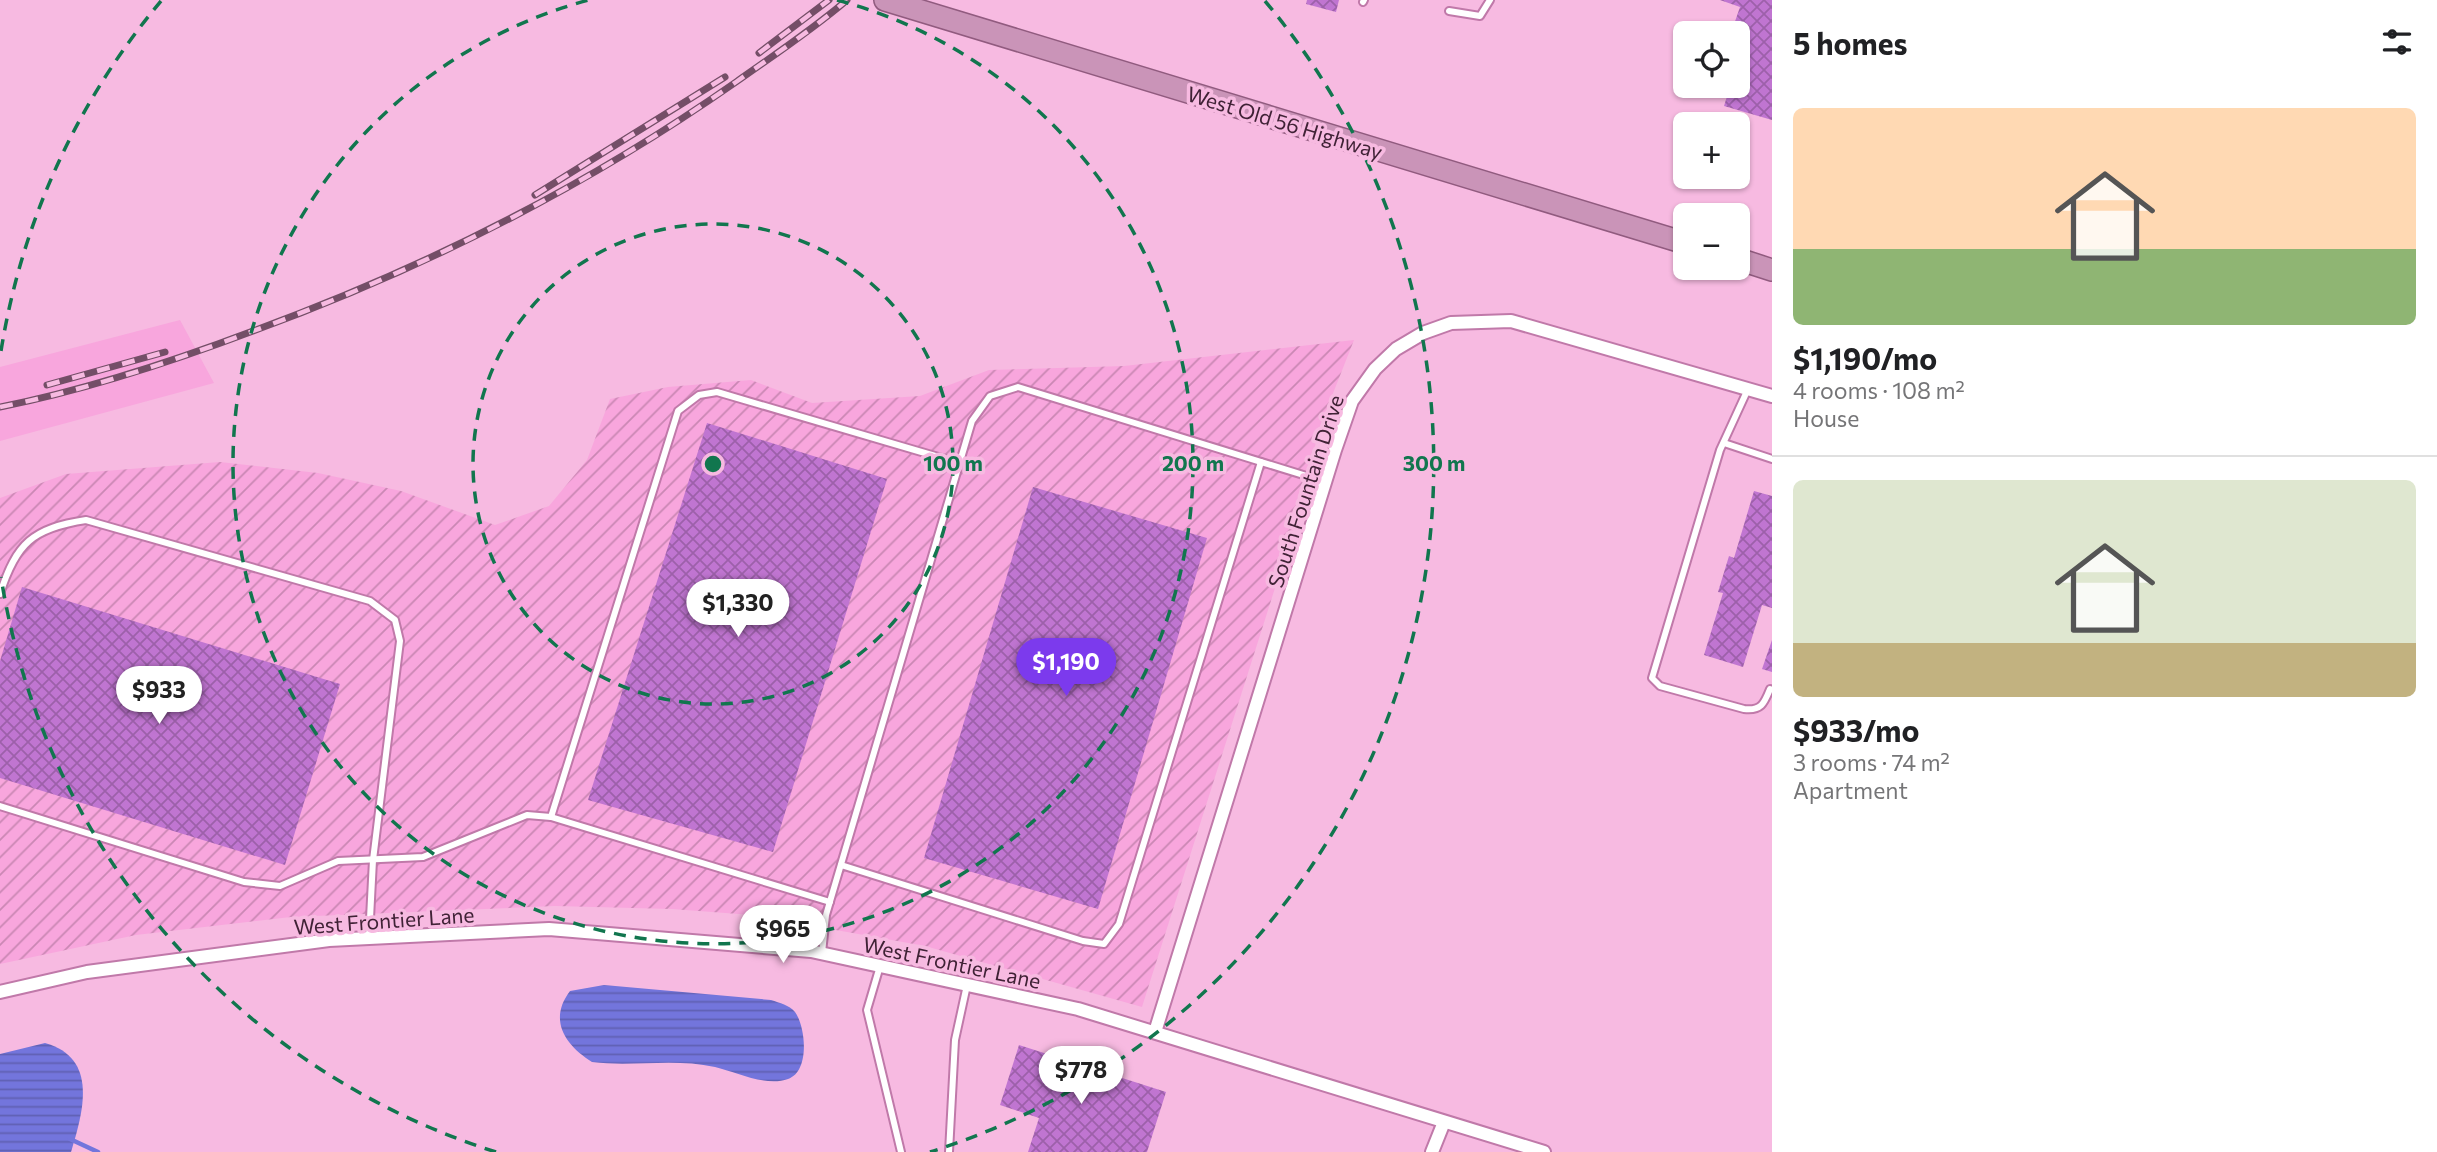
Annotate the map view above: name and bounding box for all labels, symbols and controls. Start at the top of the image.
map controls [1673,21,1750,280]
button: locate [1673,21,1750,98]
icon: filters [2378,23,2416,61]
text: 5 homes [1793,24,1907,61]
street label: West Old 56 Highway [1184,80,1386,164]
button: + [1673,112,1750,189]
icon: home [2042,153,2168,279]
button: − [1673,203,1750,280]
text: $1,190/mo [1793,339,1937,376]
text: 4 rooms · 108 m² [1793,376,1965,404]
street label: South Fountain Drive [1262,392,1348,590]
text: House [1793,404,1859,432]
text: 100 m [923,450,983,475]
text: 200 m [1162,450,1224,475]
text: 300 m [1403,450,1465,475]
centre of rings [701,452,725,476]
icon: home [2042,525,2168,651]
pin: $1,330 [681,580,795,639]
text: $1,330 [702,588,774,616]
pin: $1,190 [1009,638,1123,698]
text: $1,190 [1032,647,1100,675]
pin: $933 [118,666,200,726]
text: $933 [132,675,186,703]
text: $933/mo [1793,711,1919,748]
text: 3 rooms · 74 m² [1793,748,1950,776]
text: Apartment [1793,776,1908,804]
street label: West Frontier Lane [293,901,475,939]
pin: $965 [742,906,824,965]
text: $965 [755,914,811,942]
street label: West Frontier Lane [861,931,1043,993]
pin: $778 [1040,1046,1122,1106]
text: $778 [1055,1055,1107,1083]

